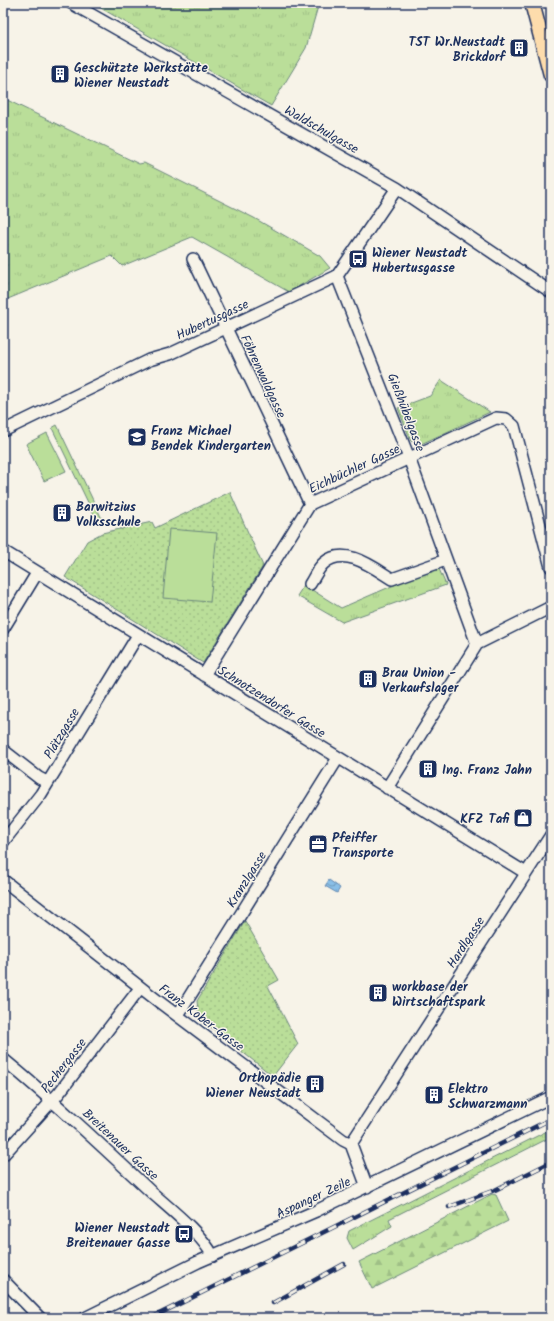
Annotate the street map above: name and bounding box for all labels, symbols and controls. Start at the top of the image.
place label: TST Wr.Neustadt Brickdorf [408,32,506,68]
building icon: TST Wr.Neustadt Brickdorf [508,37,530,59]
place label: Geschützte Werkstätte Wiener Neustadt [74,58,208,94]
building icon: Geschützte Werkstätte Wiener Neustadt [49,63,71,85]
street label: Waldschulgasse [280,100,363,160]
place label: Wiener Neustadt Hubertusgasse [372,243,468,279]
bus stop icon: Wiener Neustadt Hubertusgasse [347,248,369,270]
street label: Hubertusgasse [173,294,253,346]
street label: Föhrenwaldgasse [234,331,291,422]
street label: Gießhübelgasse [381,370,430,455]
place label: Franz Michael Bendek Kindergarten [151,421,271,457]
school or university icon: Franz Michael Bendek Kindergarten [126,426,148,448]
street label: Eichbüchler Gasse [305,439,404,500]
place label: Barwitzius Volksschule [76,497,141,533]
building icon: Barwitzius Volksschule [51,502,73,524]
street label: Schnotzendorfer Gasse [213,661,329,744]
place label: Brau Union - Verkaufslager [382,663,460,699]
building icon: Brau Union - Verkaufslager [357,668,379,690]
street label: Plätzgasse [39,704,86,763]
building icon: Ing. Franz Jahn [417,758,439,780]
place label: Ing. Franz Jahn [442,760,532,781]
shop icon: KFZ Tafi [512,807,534,829]
place label: KFZ Tafi [460,809,510,830]
place label: Pfeiffer Transporte [332,828,394,864]
office icon: Pfeiffer Transporte [307,833,329,855]
street label: Kranzlgasse [222,847,273,912]
street label: Hardlgasse [442,913,491,973]
place label: workbase der Wirtschaftspark [392,977,485,1013]
street label: Franz Kober-Gasse [154,979,248,1058]
building icon: workbase der Wirtschaftspark [367,982,389,1004]
street label: Pechergasse [36,1034,93,1098]
place label: Orthopädie Wiener Neustadt [206,1068,302,1104]
building icon: Orthopädie Wiener Neustadt [304,1073,326,1095]
place label: Elektro Schwarzmann [448,1079,527,1115]
building icon: Elektro Schwarzmann [423,1084,445,1106]
street label: Breitenauer Gasse [77,1104,163,1186]
street label: Aspanger Zeile [273,1172,355,1225]
place label: Wiener Neustadt Breitenauer Gasse [66,1218,171,1254]
bus stop icon: Wiener Neustadt Breitenauer Gasse [173,1223,195,1245]

